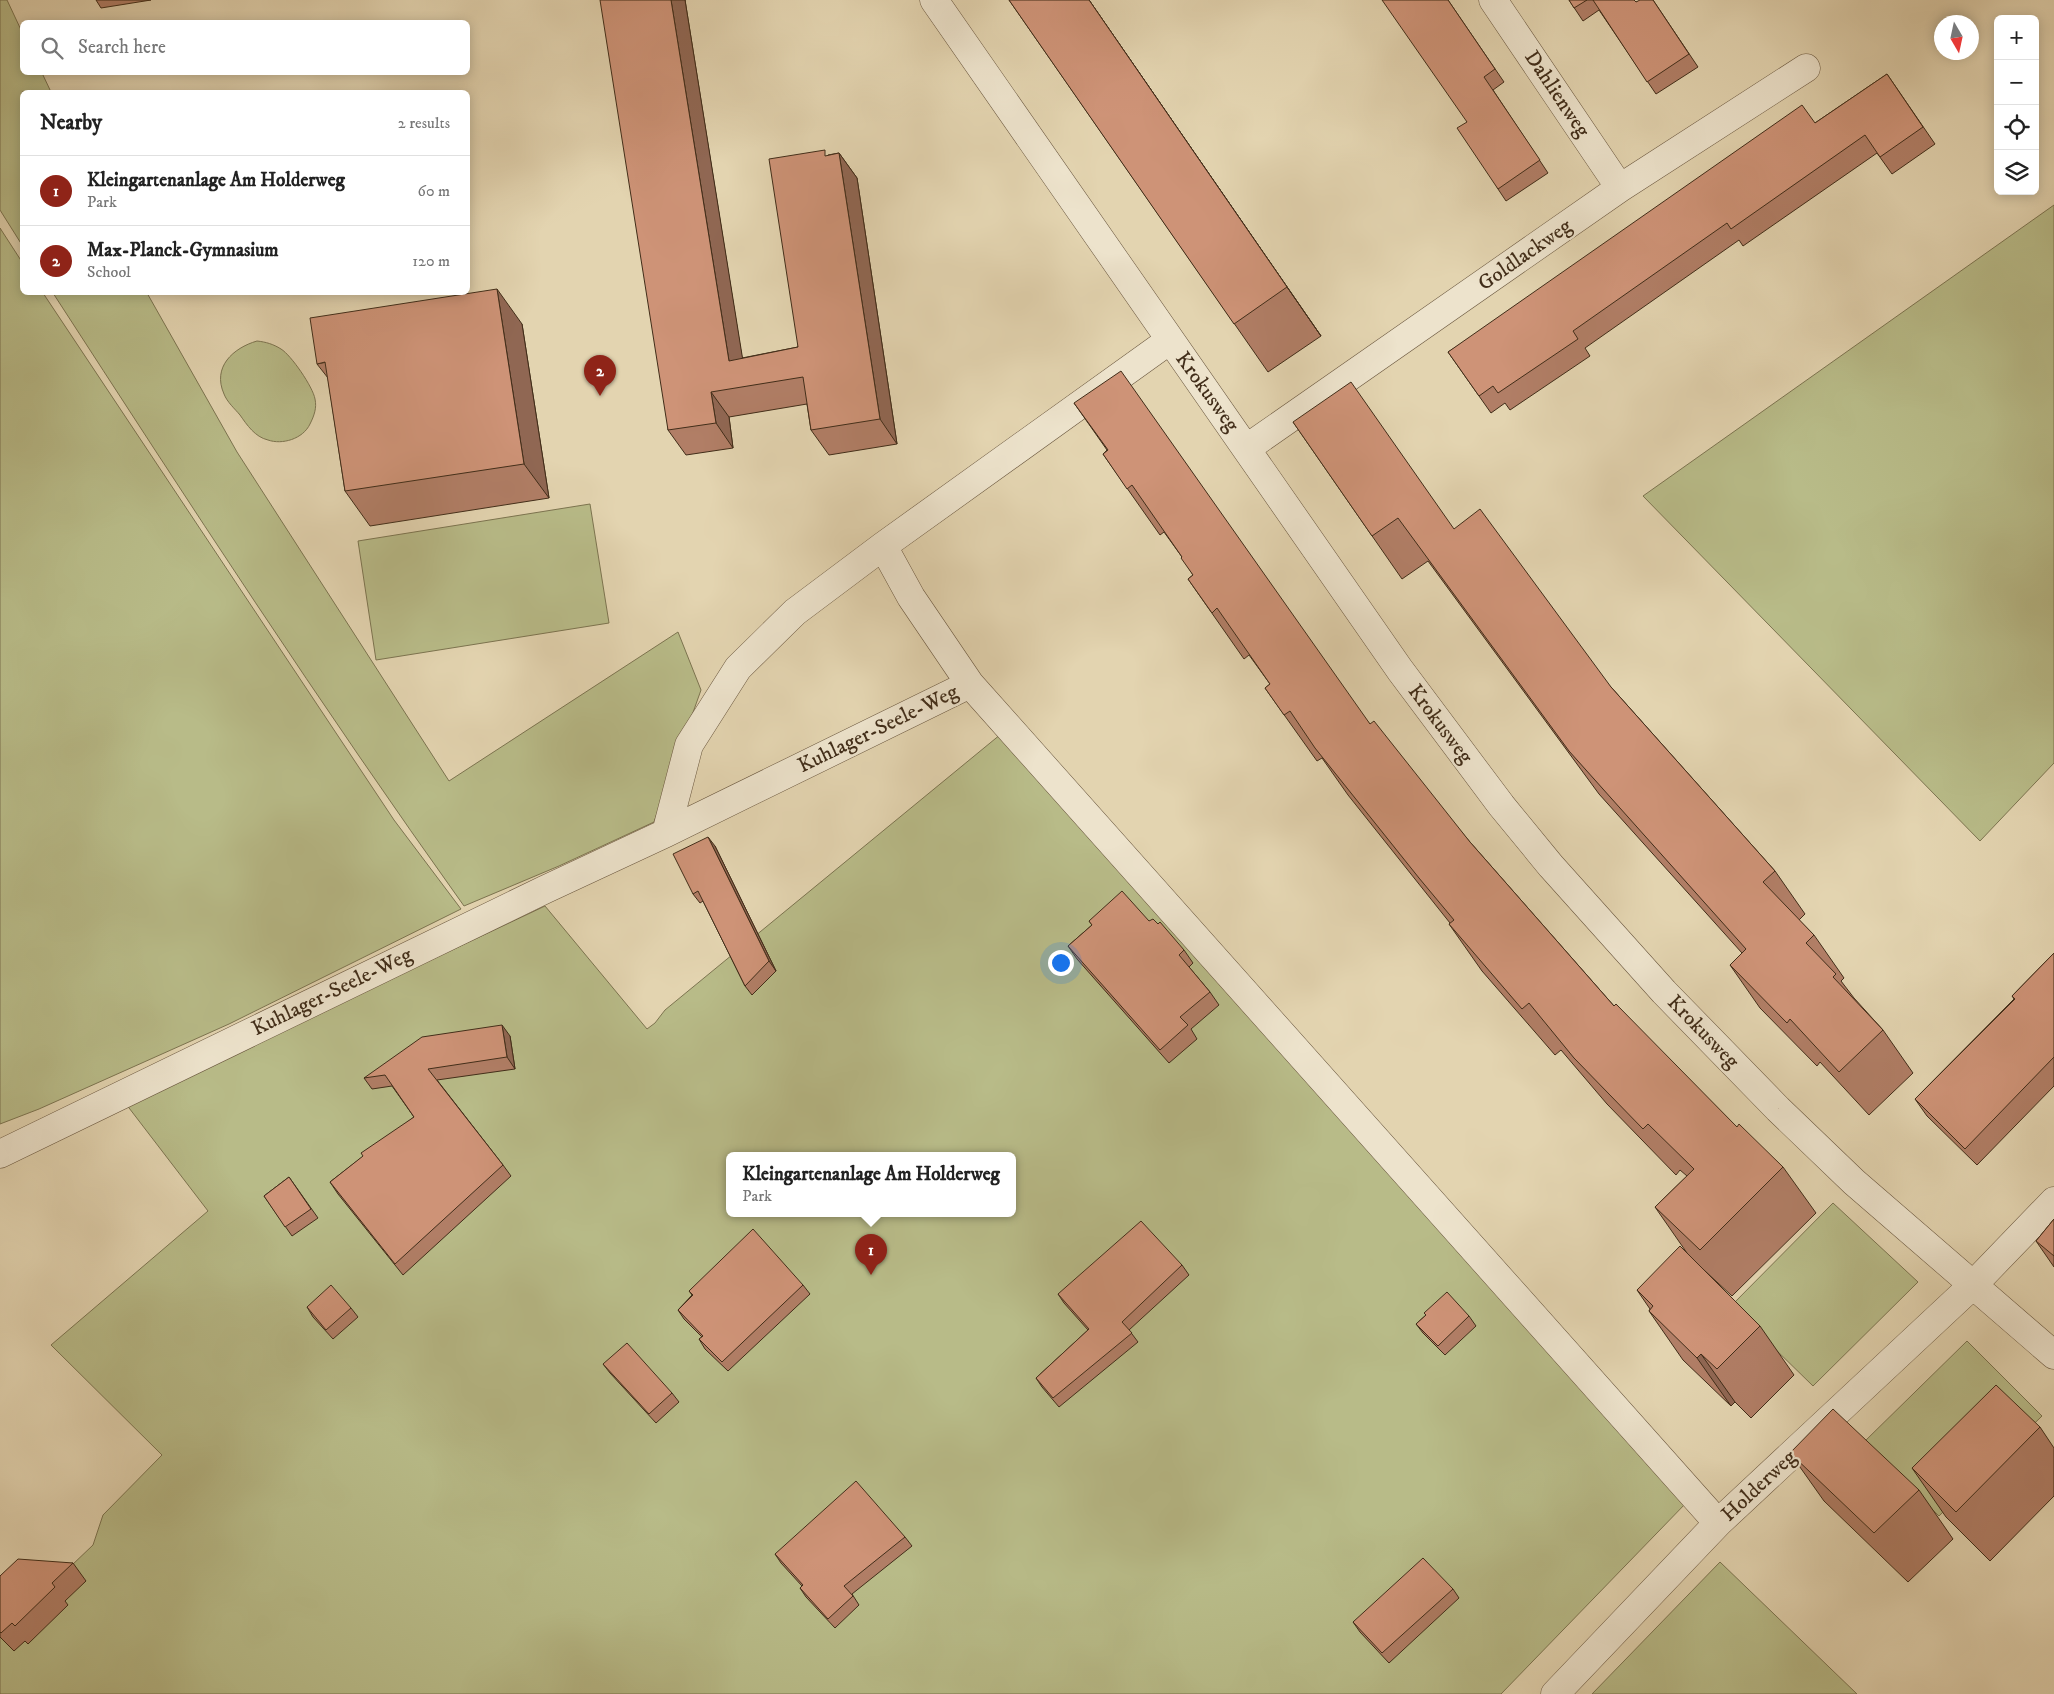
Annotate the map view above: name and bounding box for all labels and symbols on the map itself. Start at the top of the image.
north arrow [1934,15,1979,60]
street label: Dahlienweg [1518,46,1596,143]
street label: Goldlackweg [1473,213,1578,297]
street label: Krokusweg [1169,347,1245,438]
pin: 2 [584,355,616,396]
street label: Kuhlager-Seele-Weg [794,679,963,779]
street label: Krokusweg [1402,679,1479,769]
street label: Kuhlager-Seele-Weg [248,942,417,1042]
your location [1048,950,1074,976]
street label: Krokusweg [1662,990,1745,1075]
pin: 1 [855,1234,887,1275]
street label: Holderweg [1716,1444,1803,1527]

